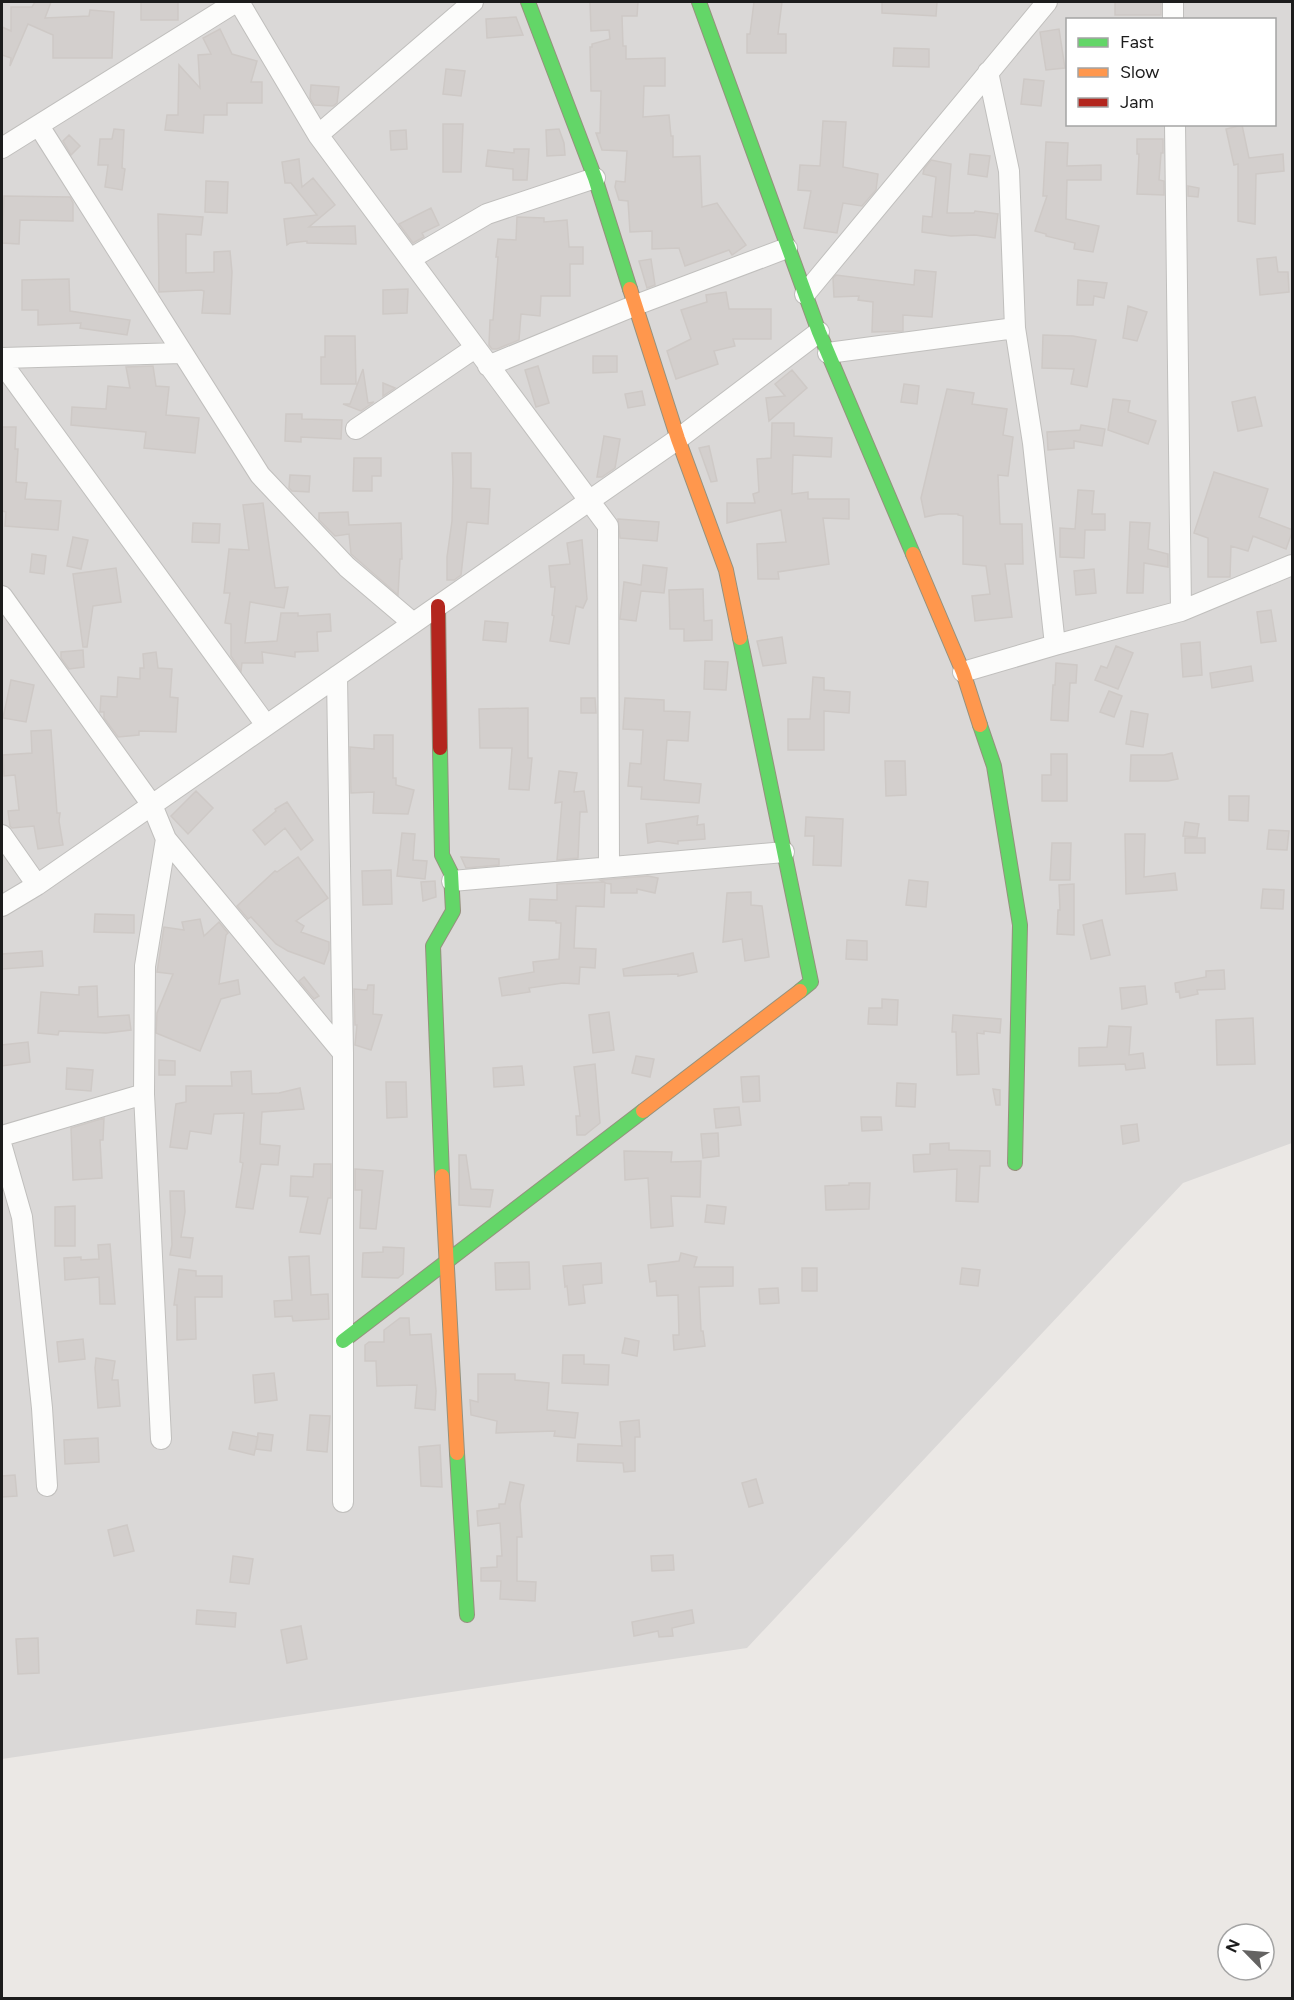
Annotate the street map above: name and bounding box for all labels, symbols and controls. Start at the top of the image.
legend [1066,18,1276,126]
text: Fast [1120,31,1154,53]
text: Slow [1120,61,1159,83]
text: Jam [1120,91,1154,113]
north arrow [1216,1922,1276,1982]
text: N [1222,1936,1244,1955]

